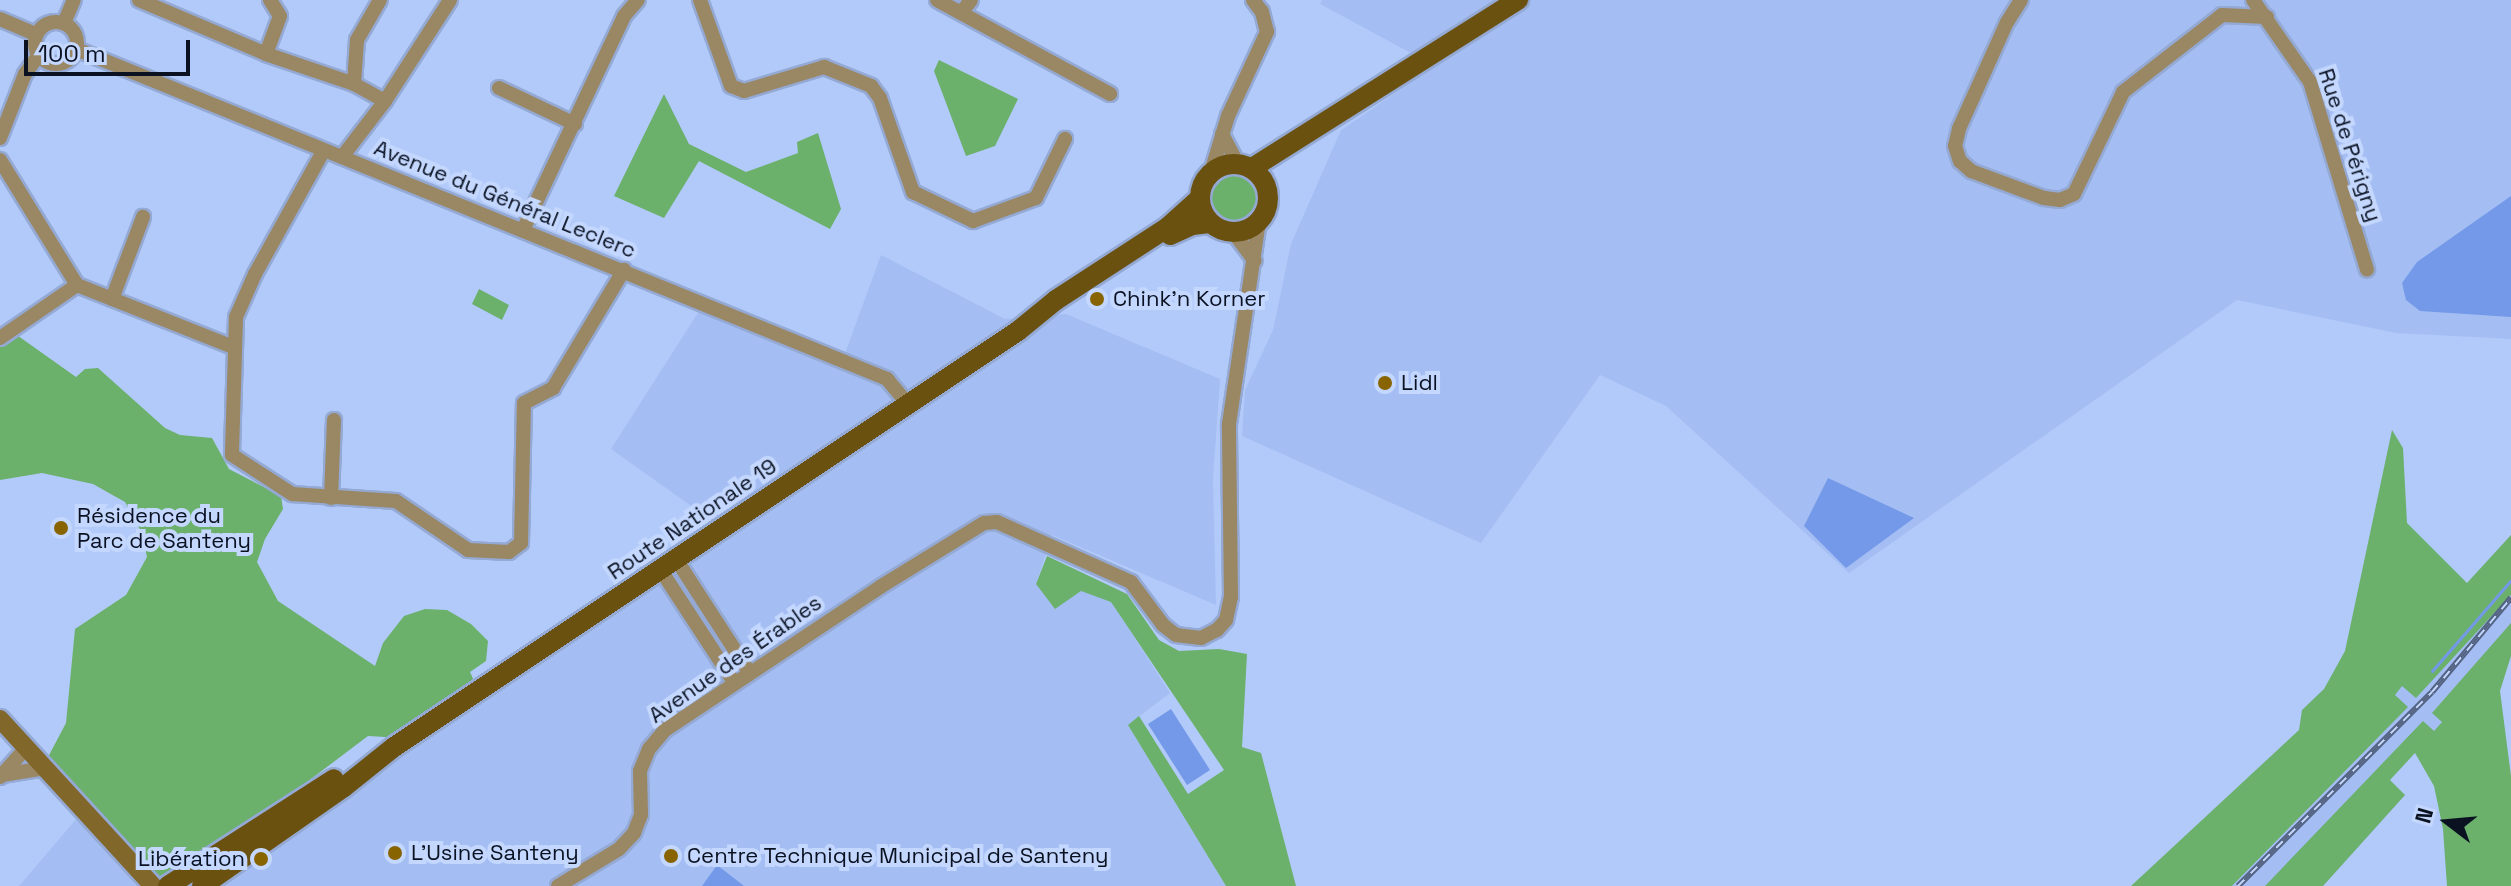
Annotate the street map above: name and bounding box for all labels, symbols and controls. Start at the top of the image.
scale bar [28,24,194,74]
text: 100 m [38,38,106,69]
street label: Rue de Périgny [2313,65,2387,225]
street label: Avenue du Général Leclerc [370,134,640,264]
place label: Chink'n Korner [1113,286,1266,312]
marker: Chink'n Korner [1088,290,1106,308]
place label: Lidl [1401,370,1438,396]
marker: Lidl [1376,374,1394,392]
street label: Route Nationale 19 [603,453,781,585]
place label: Résidence du Parc de Santeny [77,502,251,554]
marker: Résidence du Parc de Santeny [52,519,70,537]
street label: Avenue des Érables [643,589,827,729]
north arrow [2407,782,2487,862]
text: N [2408,804,2439,826]
place label: L'Usine Santeny [411,840,579,866]
place label: Centre Technique Municipal de Santeny [687,843,1109,869]
marker: L'Usine Santeny [386,844,404,862]
place label: Libération [138,846,245,872]
marker: Centre Technique Municipal de Santeny [662,847,680,865]
marker: Libération [252,850,270,868]

